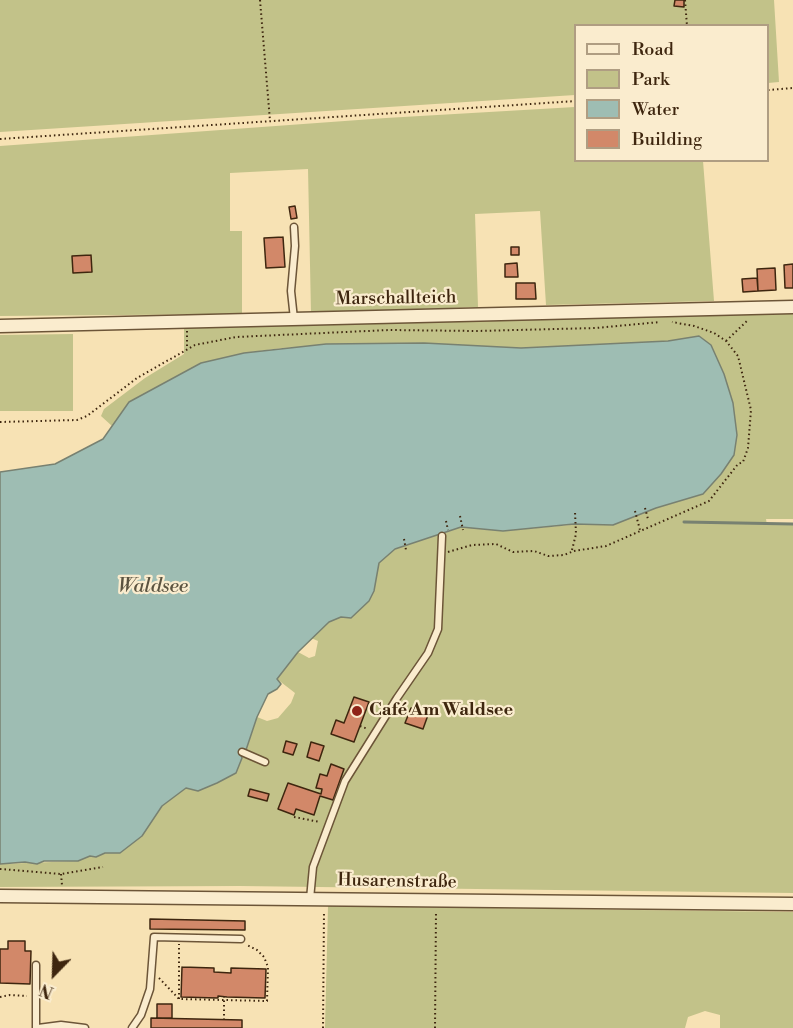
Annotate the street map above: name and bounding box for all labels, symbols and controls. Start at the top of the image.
legend [574,24,769,162]
text: Road [632,38,674,61]
text: Park [632,68,669,91]
text: Water [632,98,679,121]
text: Building [632,128,702,151]
street label: Marschallteich [335,287,457,311]
water label: Waldsee [118,575,188,599]
place label: Café Am Waldsee [369,700,513,722]
marker: Café Am Waldsee [350,704,364,718]
street label: Husarenstraße [337,870,457,894]
north arrow [24,944,84,1004]
text: N [37,979,57,1002]

